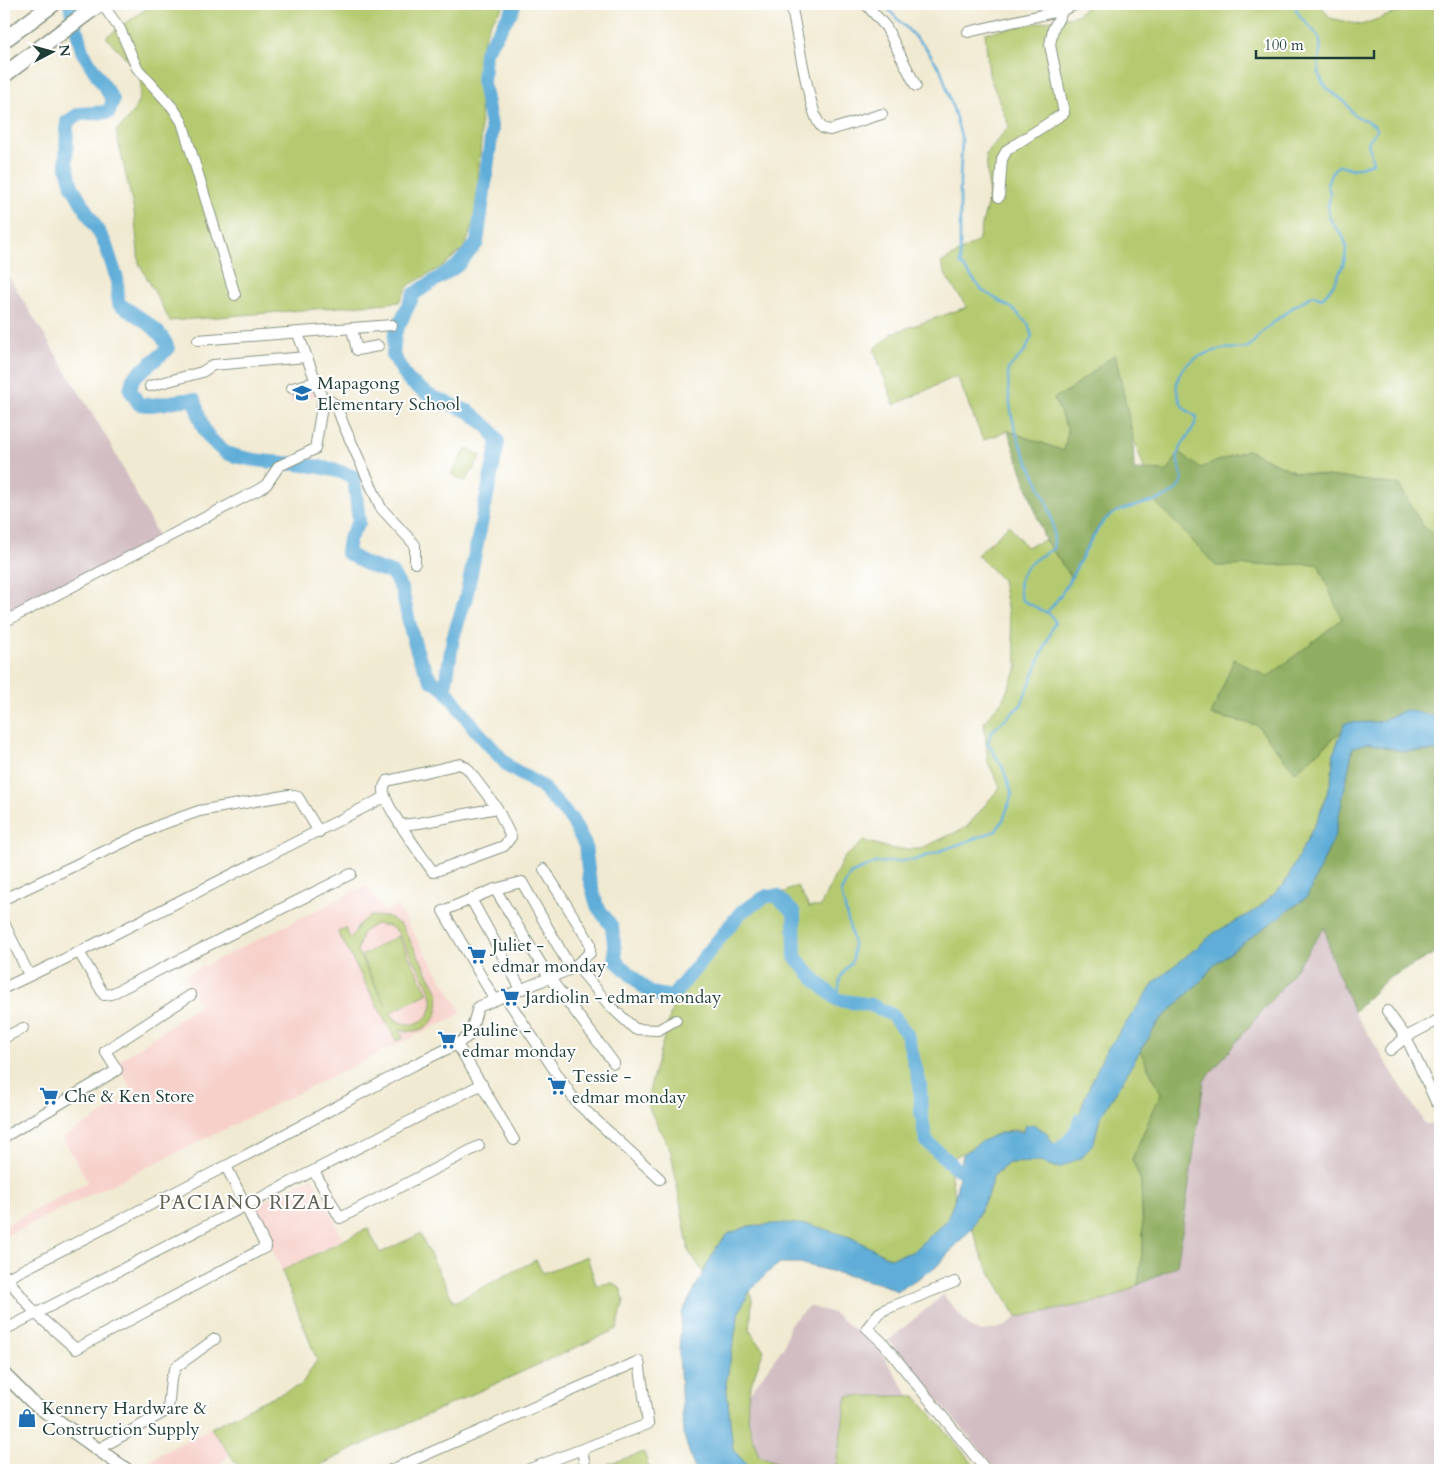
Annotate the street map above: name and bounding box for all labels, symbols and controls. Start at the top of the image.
north arrow [28,28,78,78]
scale bar [1256,28,1374,60]
text: 100 m [1264,35,1304,55]
text: N [54,44,75,58]
place label: Mapagong Elementary School [317,371,460,417]
school or university icon: Mapagong Elementary School [291,382,313,404]
place label: Juliet - edmar monday [489,933,607,979]
supermarket icon: Juliet - edmar monday [466,944,488,966]
place label: Jardiolin - edmar monday [522,985,722,1010]
supermarket icon: Jardiolin - edmar monday [499,986,521,1008]
place label: Pauline - edmar monday [462,1018,577,1064]
supermarket icon: Pauline - edmar monday [436,1029,458,1051]
place label: Tessie - edmar monday [572,1064,687,1110]
supermarket icon: Tessie - edmar monday [546,1075,568,1097]
place label: Che & Ken Store [64,1084,195,1109]
supermarket icon: Che & Ken Store [38,1085,60,1107]
district label: PACIANO RIZAL [159,1189,335,1216]
place label: Kennery Hardware & Construction Supply [42,1396,208,1442]
shop icon: Kennery Hardware & Construction Supply [16,1407,38,1429]

